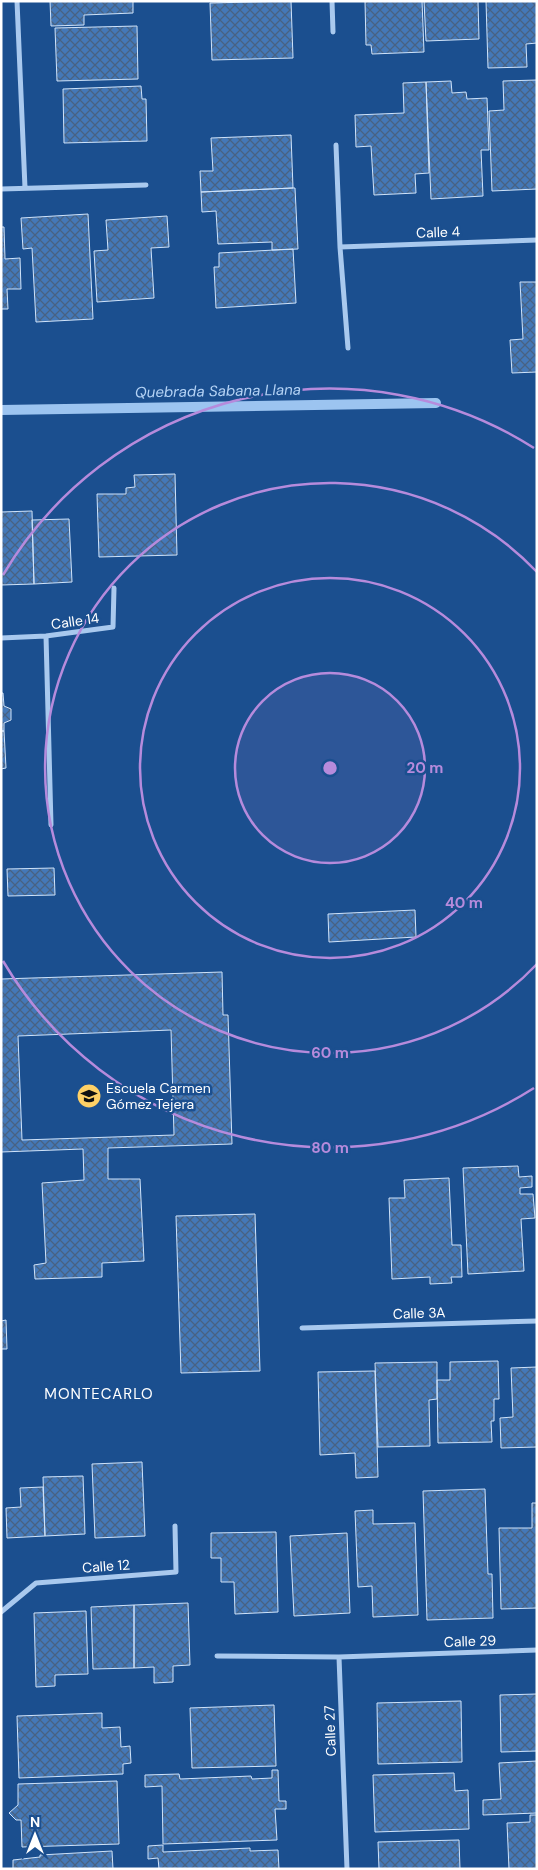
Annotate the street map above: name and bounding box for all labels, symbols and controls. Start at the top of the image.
street label: Calle 4 [416,222,461,242]
water label: Quebrada Sabana Llana [135,380,301,402]
street label: Calle 14 [50,609,101,633]
text: 20 m [407,758,443,778]
centre of rings [321,759,339,777]
text: 40 m [445,893,483,913]
text: 60 m [311,1043,349,1063]
place label: Escuela Carmen Gómez Tejera [106,1079,211,1113]
school or university icon: Escuela Carmen Gómez Tejera [76,1083,102,1109]
text: 80 m [311,1138,349,1158]
street label: Calle 3A [392,1303,446,1323]
district label: MONTECARLO [44,1384,154,1404]
street label: Calle 12 [81,1555,131,1577]
street label: Calle 29 [444,1631,497,1651]
street label: Calle 27 [320,1705,340,1757]
north arrow [10,1810,60,1860]
text: N [30,1813,40,1831]

